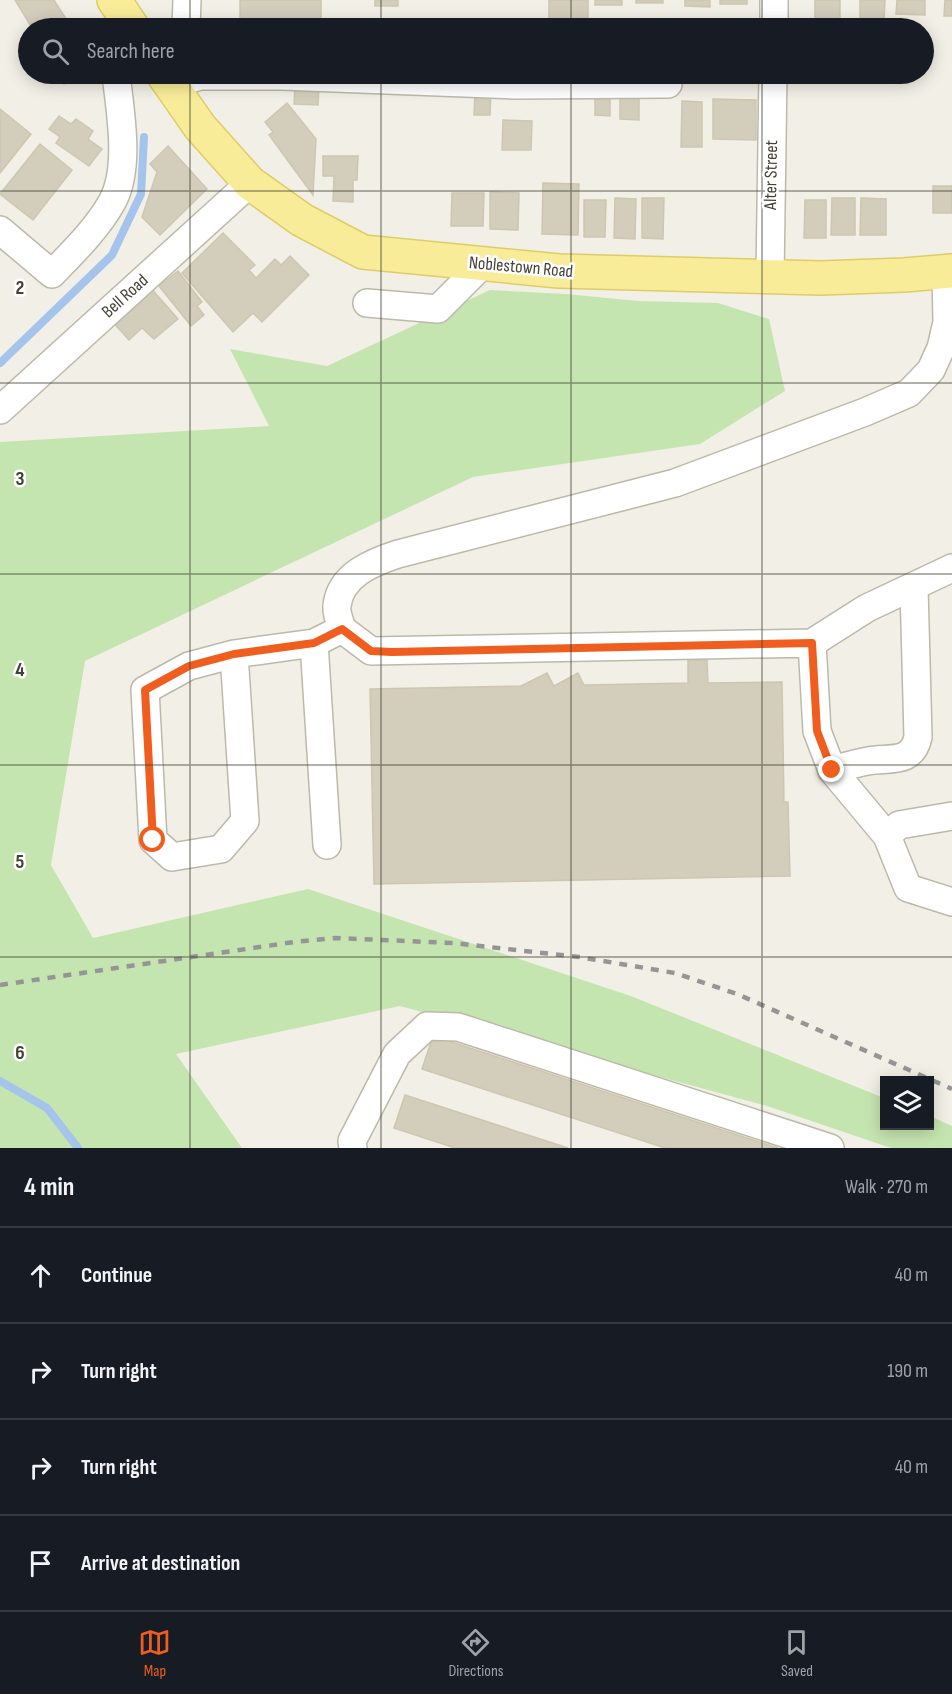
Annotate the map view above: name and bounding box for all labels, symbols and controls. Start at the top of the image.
search box [18,18,934,84]
icon: search [39,35,72,68]
text: Search here [87,38,174,65]
street label: Alter Street [760,139,782,211]
street label: Noblestown Road [468,252,574,282]
street label: Bell Road [98,270,152,322]
text: 2 [16,276,24,300]
text: 3 [16,467,25,491]
text: 4 [15,658,25,682]
route end [818,756,844,782]
route start [139,826,165,852]
text: 5 [16,850,25,874]
text: 6 [15,1041,25,1065]
map controls [880,1076,934,1130]
button: layers [880,1076,934,1130]
text: 4 min [24,1172,74,1203]
text: Walk · 270 m [845,1175,928,1199]
icon: ahead [24,1259,57,1292]
text: Continue [81,1262,152,1289]
text: 40 m [895,1263,928,1287]
icon: right [24,1355,57,1388]
text: Turn right [81,1358,157,1385]
text: 190 m [887,1359,928,1383]
icon: right [24,1451,57,1484]
text: Turn right [81,1454,157,1481]
text: 40 m [895,1455,928,1479]
icon: arrive [24,1547,57,1580]
text: Arrive at destination [81,1550,240,1577]
tab: Map [138,1626,171,1681]
tab: Directions [448,1626,503,1681]
tab: Saved [780,1626,813,1681]

